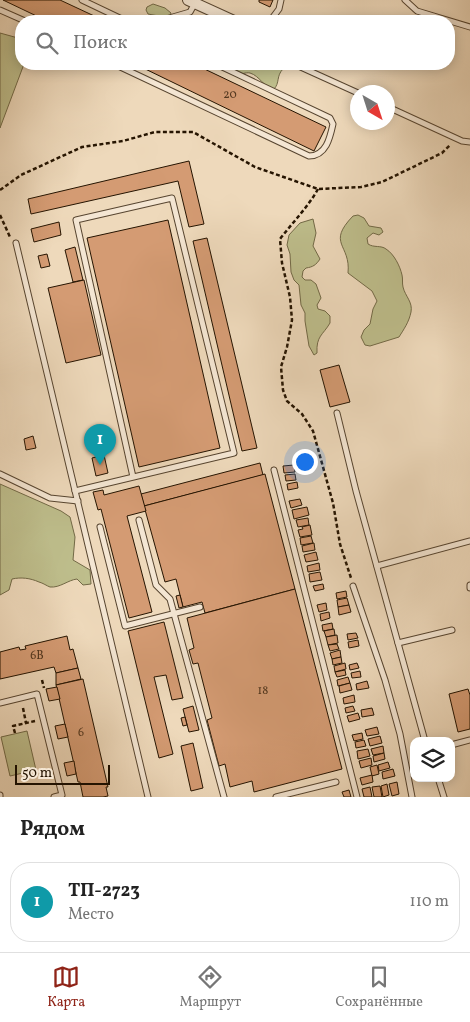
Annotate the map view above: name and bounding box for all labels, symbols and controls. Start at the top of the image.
search box [15,15,455,70]
icon: search [33,29,61,57]
text: Поиск [73,30,127,56]
north arrow [350,85,395,130]
house number: 20 [223,87,237,103]
pin: 1 [84,424,116,465]
your location [292,449,318,475]
house number: 6В [30,648,44,664]
house number: 18 [258,683,268,699]
house number: 6 [78,725,84,741]
map controls [410,737,455,782]
button: layers [410,737,455,782]
scale bar [15,762,110,785]
text: 50 m [22,764,52,783]
text: Рядом [20,815,85,844]
text: ТП-2723 [68,878,140,904]
text: 1 [34,891,40,913]
text: 110 m [410,891,449,913]
text: Место [68,904,114,926]
tab: Карта [47,963,85,1012]
tab: Маршрут [179,963,241,1012]
tab: Сохранённые [335,963,423,1012]

